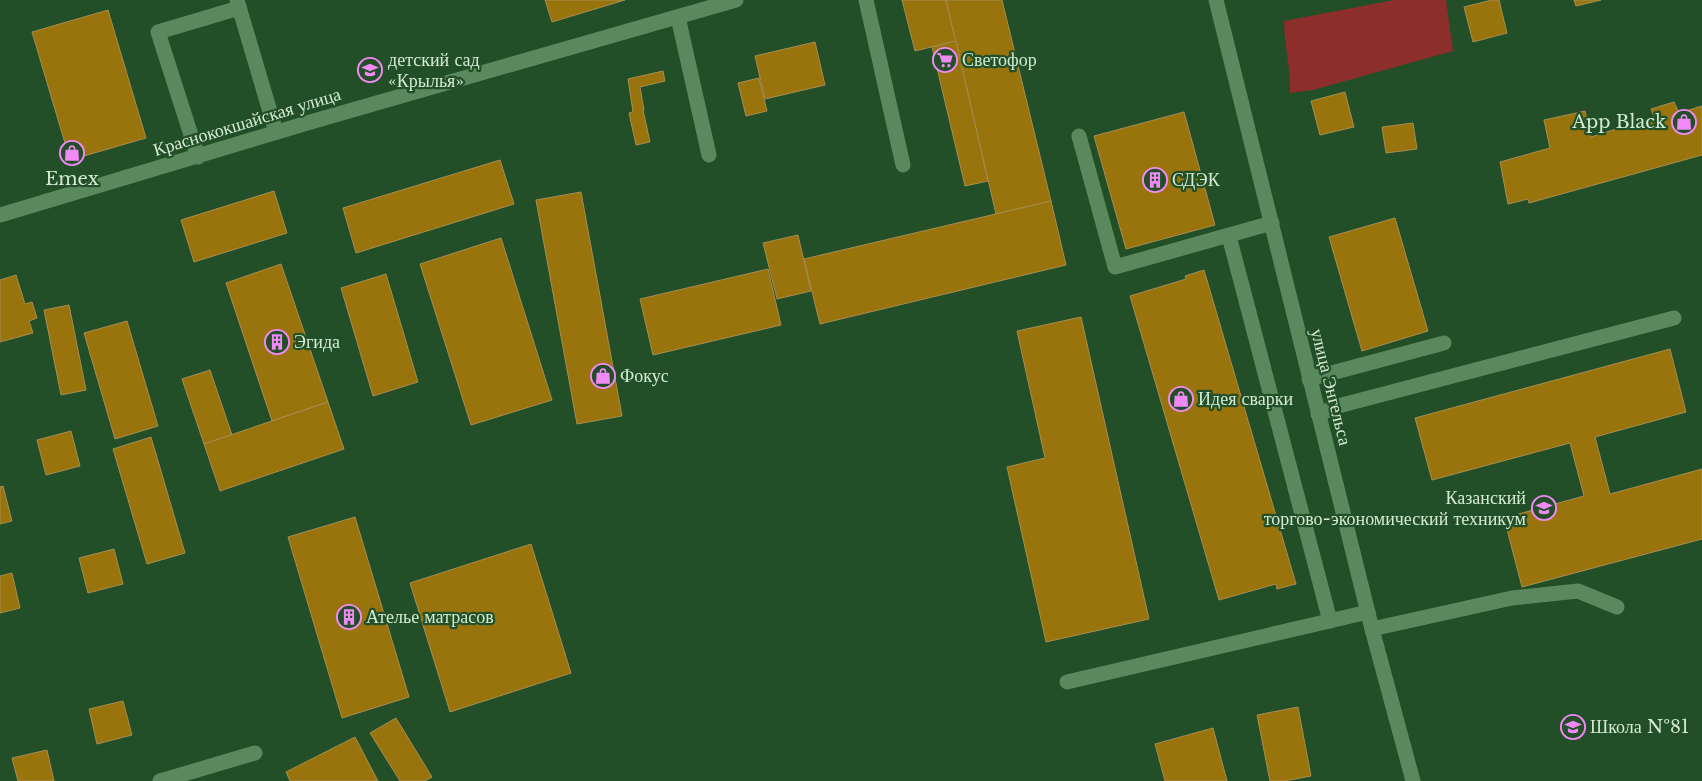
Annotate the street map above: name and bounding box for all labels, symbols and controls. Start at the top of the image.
supermarket icon: Светофор [932,47,958,73]
place label: детский сад «Крылья» [388,49,480,92]
place label: Светофор [962,49,1037,71]
school or university icon: детский сад «Крылья» [357,57,383,83]
street label: Краснококшайская улица [151,83,343,161]
shop icon: App Black [1671,109,1697,135]
place label: App Black [1571,111,1666,133]
shop icon: Emex [59,140,85,166]
building icon: СДЭК [1142,167,1168,193]
place label: Emex [45,168,99,190]
place label: СДЭК [1172,169,1221,191]
street label: улица Энгельса [1306,326,1356,448]
building icon: Эгида [264,329,290,355]
place label: Эгида [294,331,340,353]
shop icon: Фокус [590,363,616,389]
place label: Фокус [620,365,669,387]
shop icon: Идея сварки [1168,386,1194,412]
place label: Идея сварки [1198,388,1294,410]
place label: Казанский торгово-экономический техникум [1264,487,1526,530]
school or university icon: Казанский торгово-экономический техникум [1531,495,1557,521]
building icon: Ателье матрасов [336,604,362,630]
place label: Ателье матрасов [366,606,494,628]
school or university icon: Школа №81 [1560,714,1586,740]
place label: Школа №81 [1590,716,1689,738]

